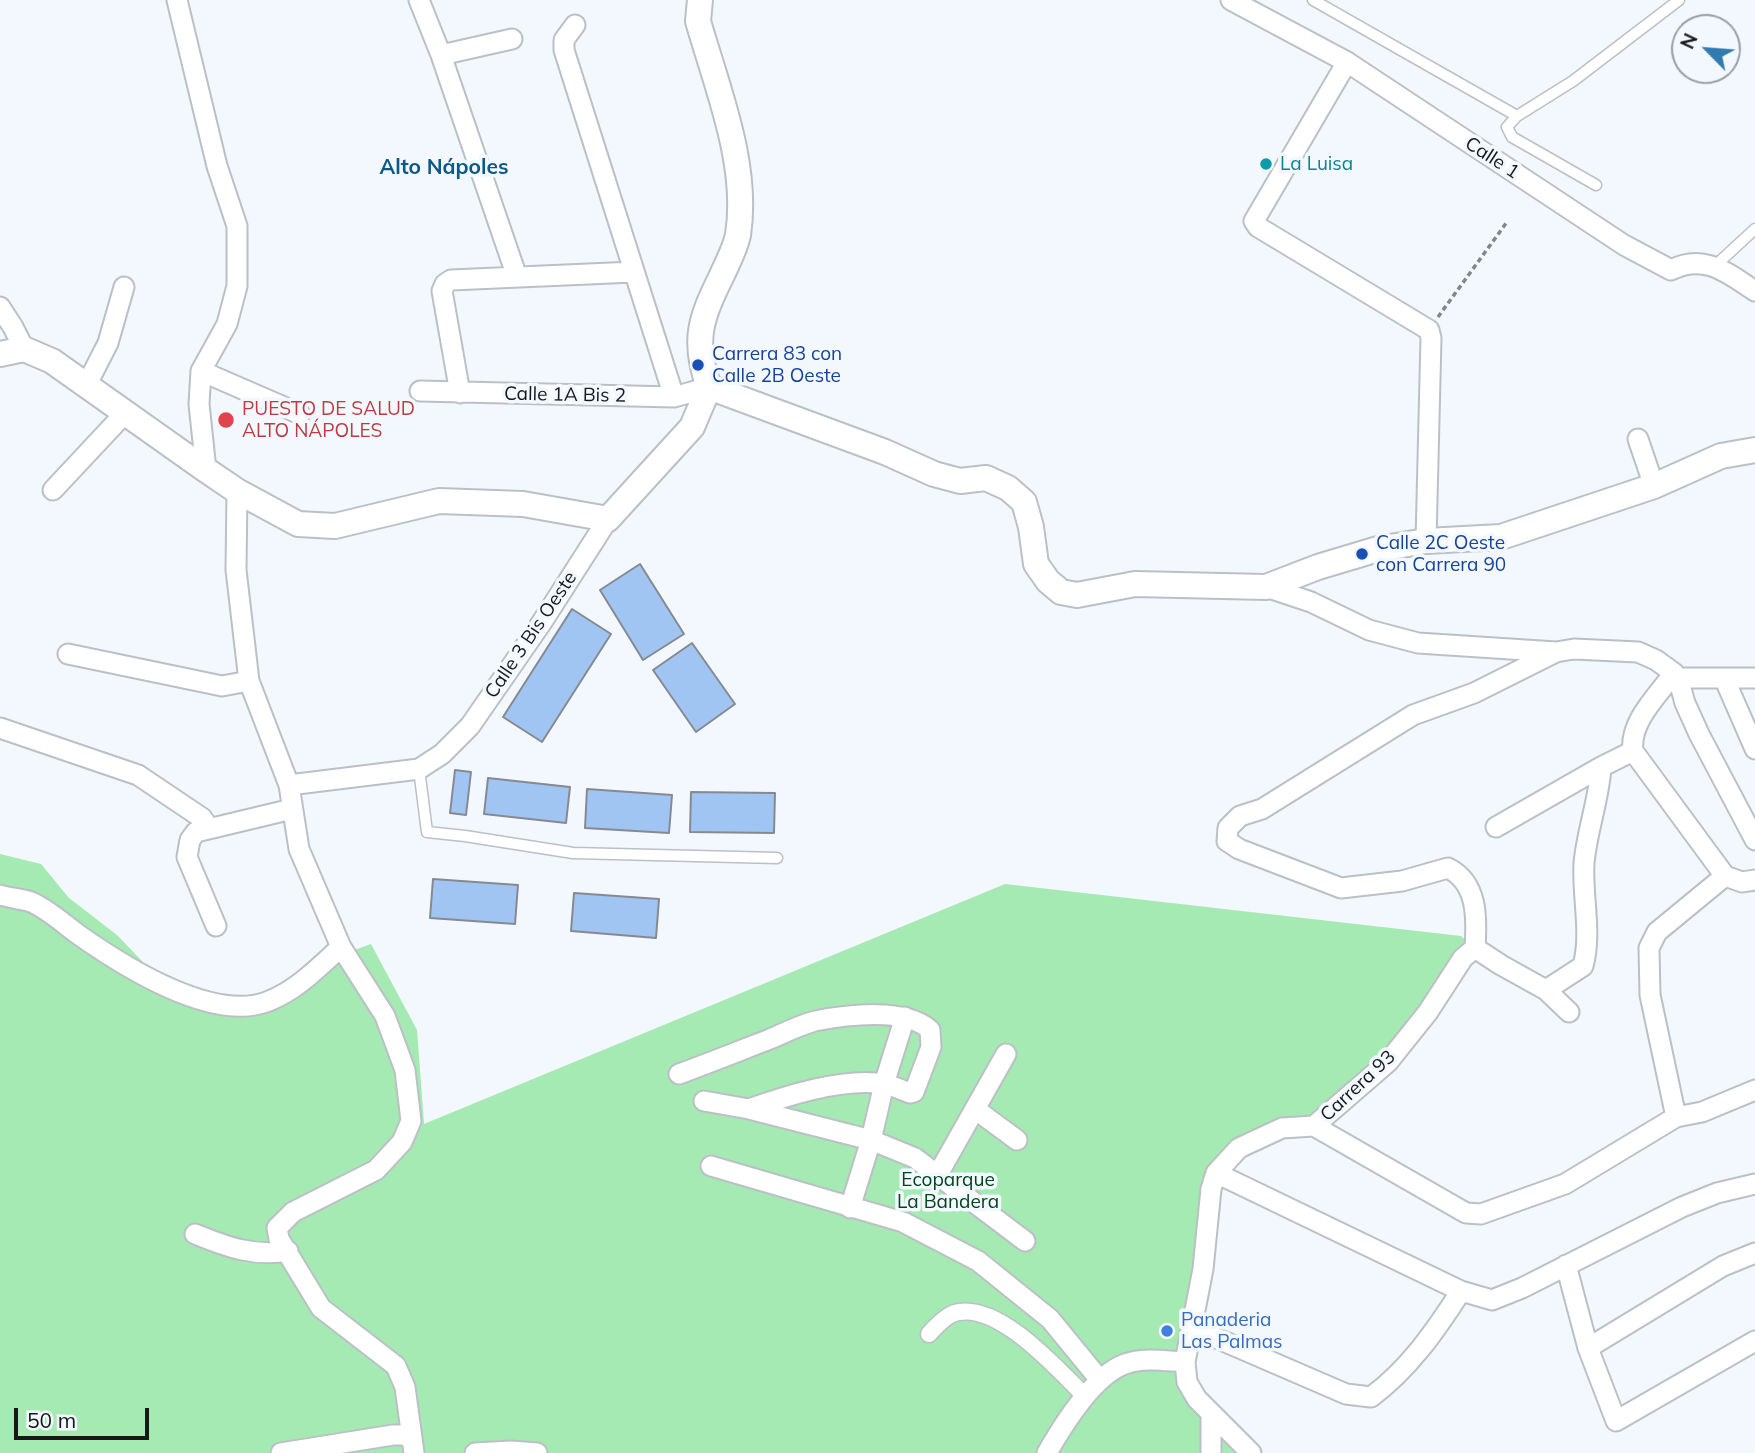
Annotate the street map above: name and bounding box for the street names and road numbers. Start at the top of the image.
street label: Calle 1 [1461,132,1523,184]
street label: Calle 1A Bis 2 [504,383,626,407]
street label: Calle 3 Bis Oeste [480,567,582,703]
street label: Carrera 93 [1316,1046,1400,1126]

